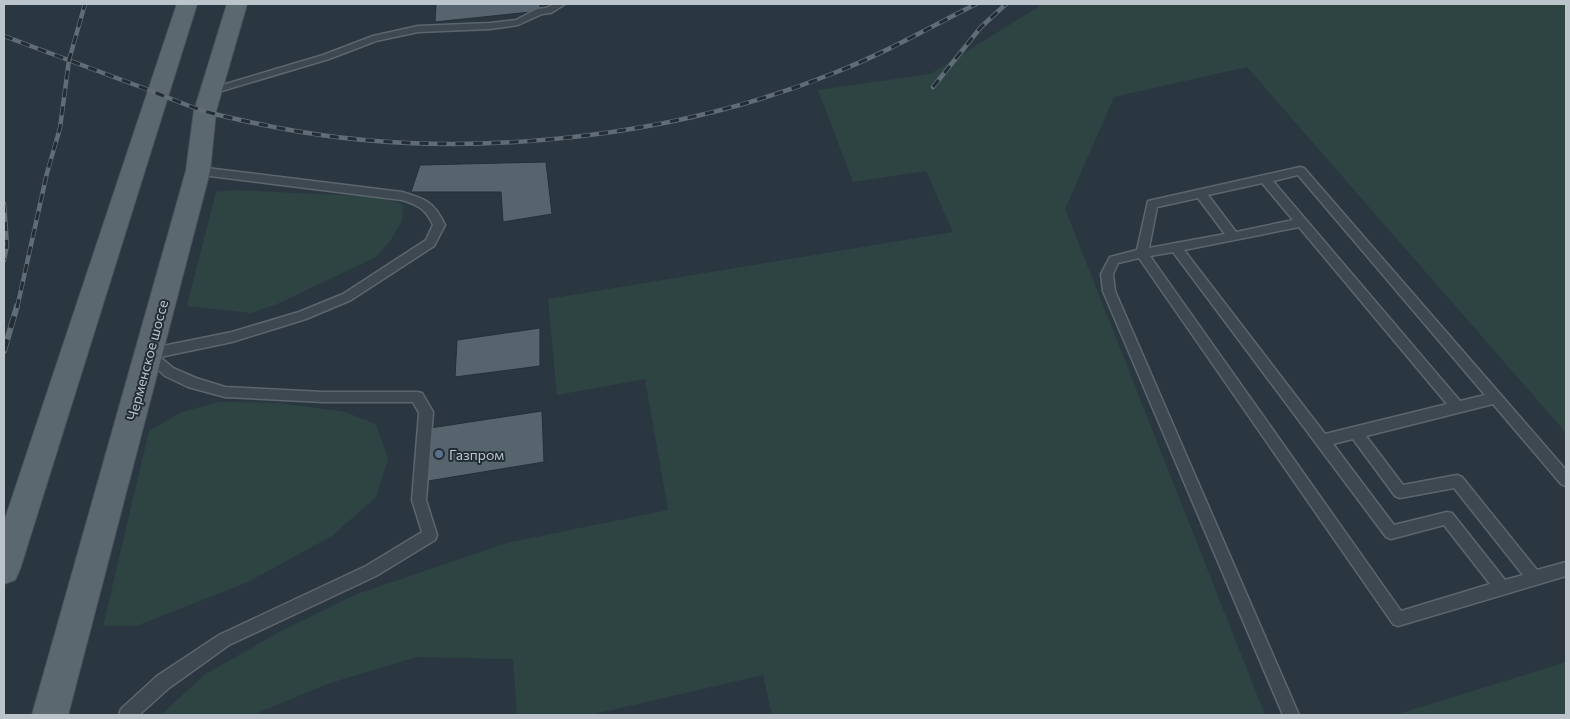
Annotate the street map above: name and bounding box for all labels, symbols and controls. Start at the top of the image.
street label: Черменское шоссе [123,298,171,422]
place label: Газпром [449,446,504,463]
marker: Газпром [433,448,445,460]

